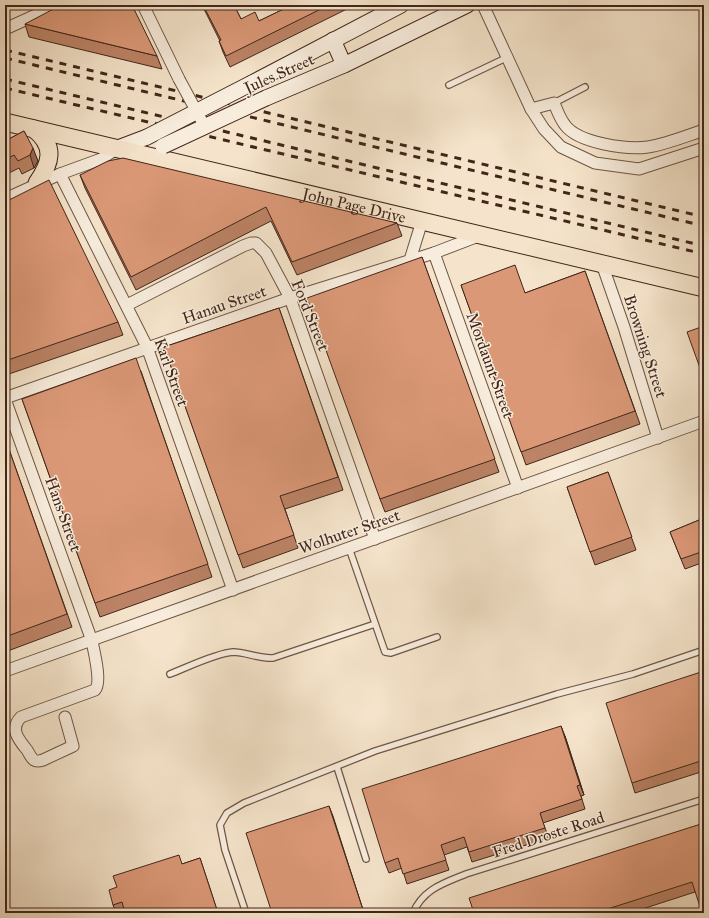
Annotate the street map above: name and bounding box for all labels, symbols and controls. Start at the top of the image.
street label: Jules Street [239,49,318,99]
street label: John Page Drive [298,184,408,227]
street label: Ford Street [288,277,334,354]
street label: Hanau Street [180,281,269,328]
street label: Browning Street [619,292,671,401]
street label: Mordaunt Street [463,310,519,421]
street label: Karl Street [150,335,193,409]
street label: Hans Street [41,474,86,555]
street label: Wolhuter Street [296,505,403,558]
street label: Fred Droste Road [490,807,607,862]

